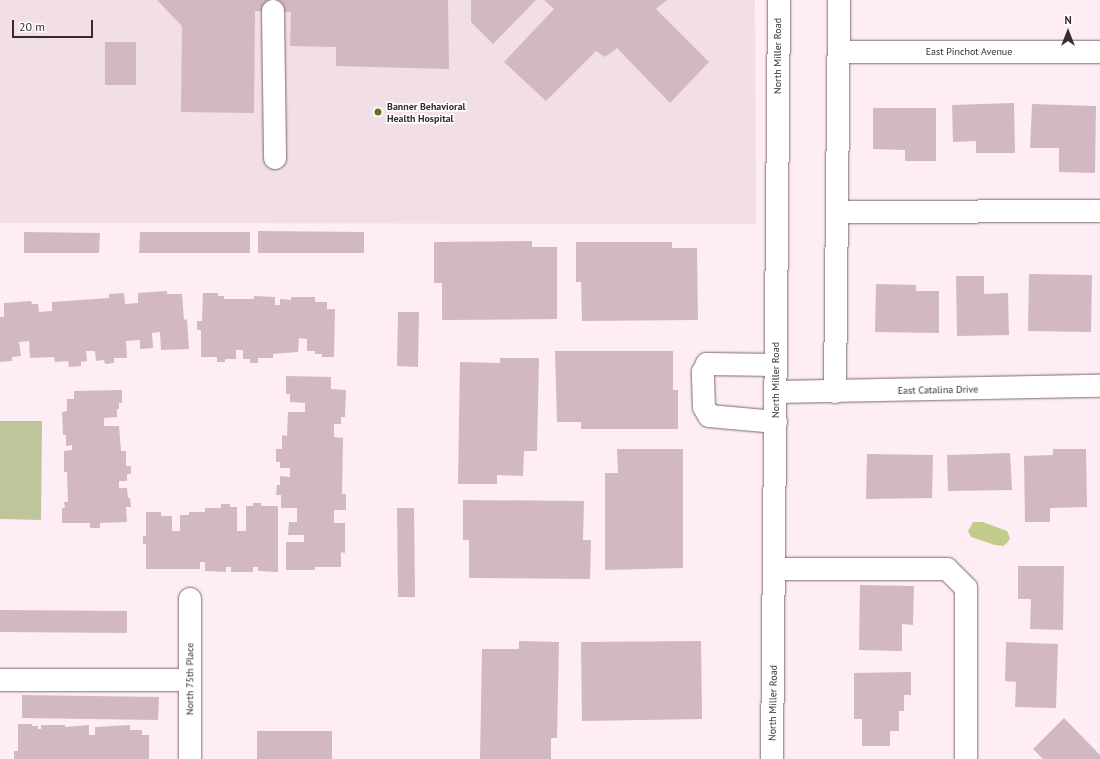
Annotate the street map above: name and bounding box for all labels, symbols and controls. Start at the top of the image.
scale bar [14,12,95,38]
north arrow [1048,12,1088,52]
text: N [1064,13,1072,27]
street label: North Miller Road [772,18,784,94]
text: 20 m [19,19,45,34]
street label: East Pinchot Avenue [926,46,1012,58]
place label: Banner Behavioral Health Hospital [387,100,466,124]
marker: Banner Behavioral Health Hospital [372,106,384,118]
street label: North Miller Road [770,342,782,418]
street label: East Catalina Drive [898,383,978,397]
street label: North 75th Place [184,643,196,715]
street label: North Miller Road [766,665,780,741]

